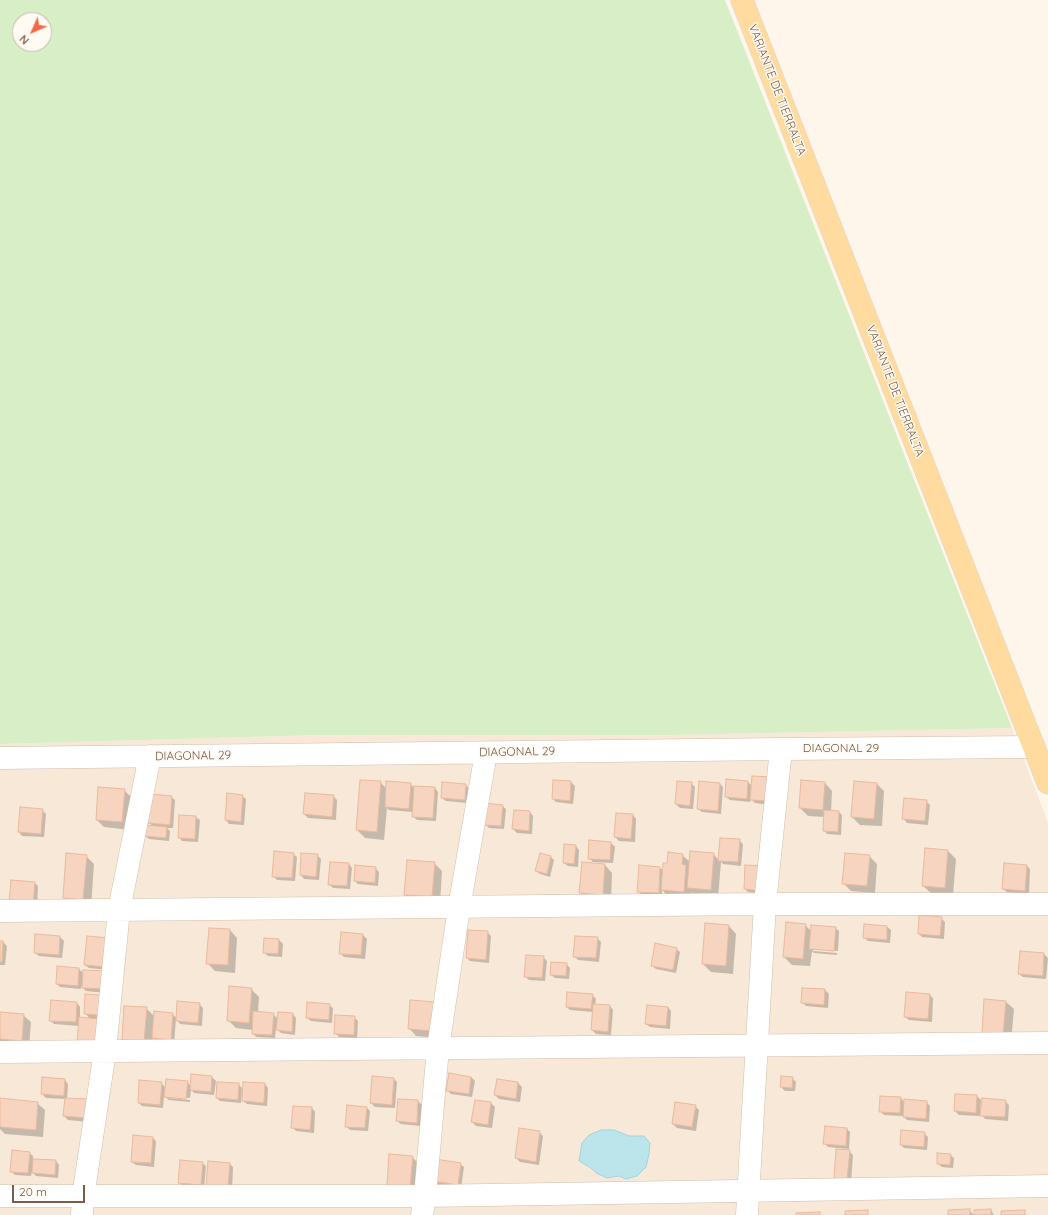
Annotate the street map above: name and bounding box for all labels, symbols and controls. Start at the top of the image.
north arrow [12,12,52,52]
street label: VARIANTE DE TIERRALTA [745,22,809,158]
text: N [16,32,32,48]
street label: VARIANTE DE TIERRALTA [863,323,927,459]
street label: DIAGONAL 29 [803,741,879,755]
street label: DIAGONAL 29 [479,744,555,760]
street label: DIAGONAL 29 [155,748,231,764]
scale bar [14,1177,87,1203]
text: 20 m [19,1184,47,1199]

